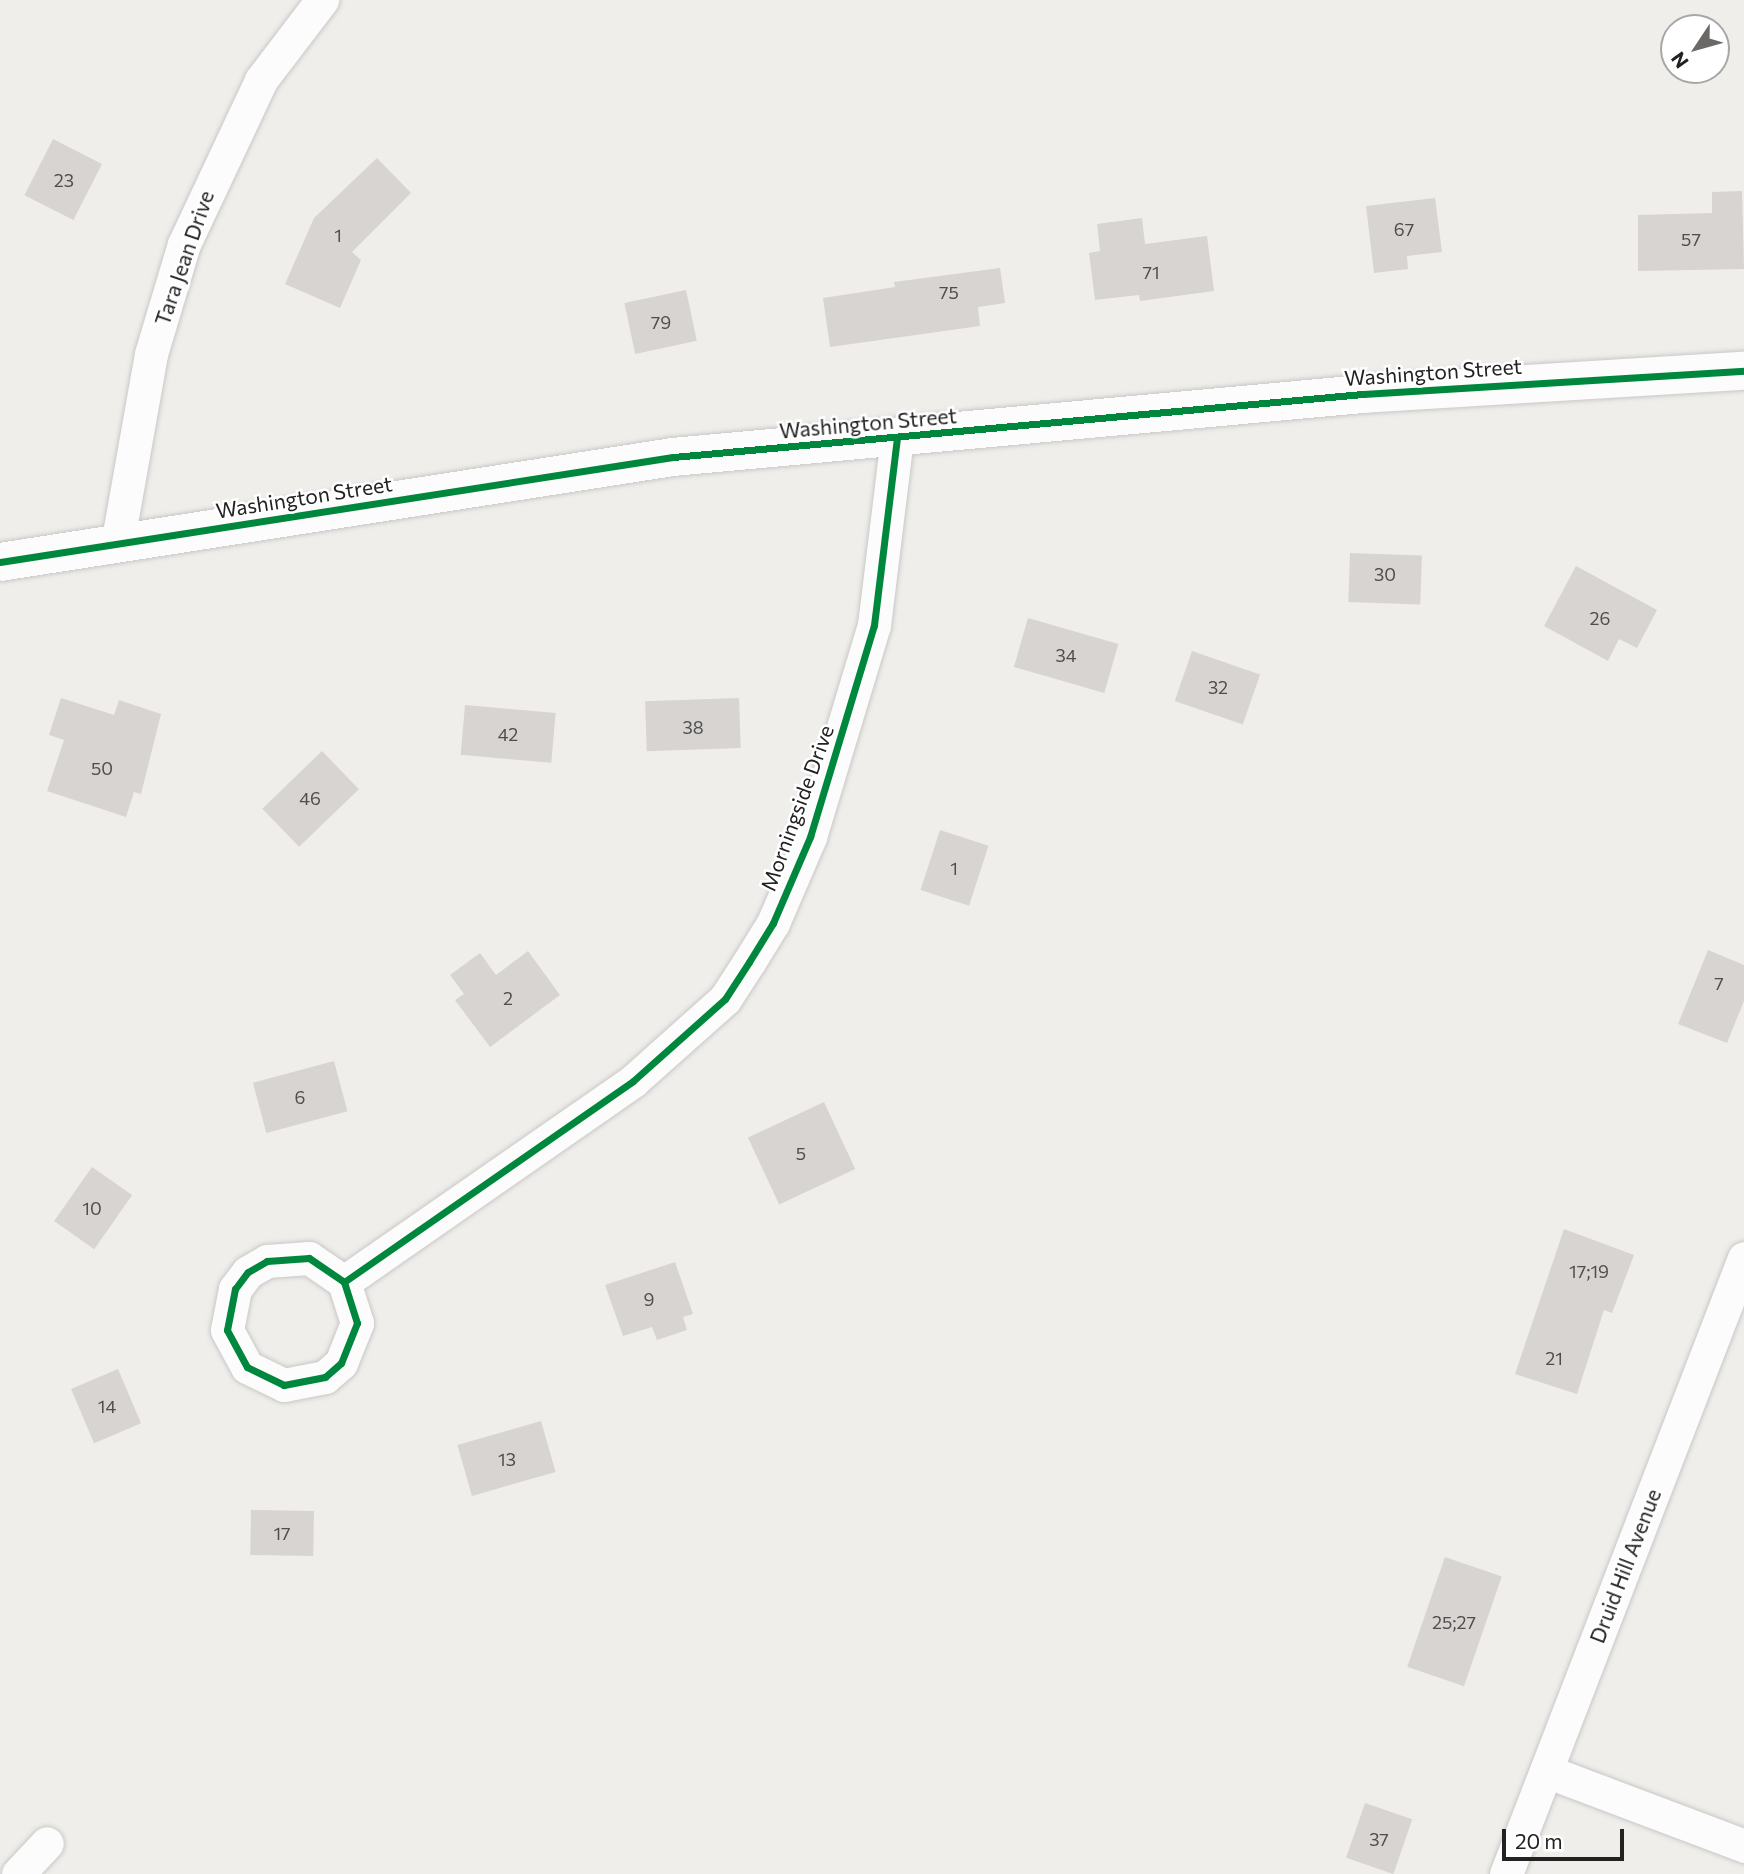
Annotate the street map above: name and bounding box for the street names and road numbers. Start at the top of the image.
street label: Tara Jean Drive [149,187,219,329]
street label: Washington Street [1343,353,1523,391]
street label: Washington Street [778,403,958,443]
street label: Washington Street [214,471,394,523]
street label: Morningside Drive [755,722,839,894]
street label: Druid Hill Avenue [1584,1485,1666,1647]

